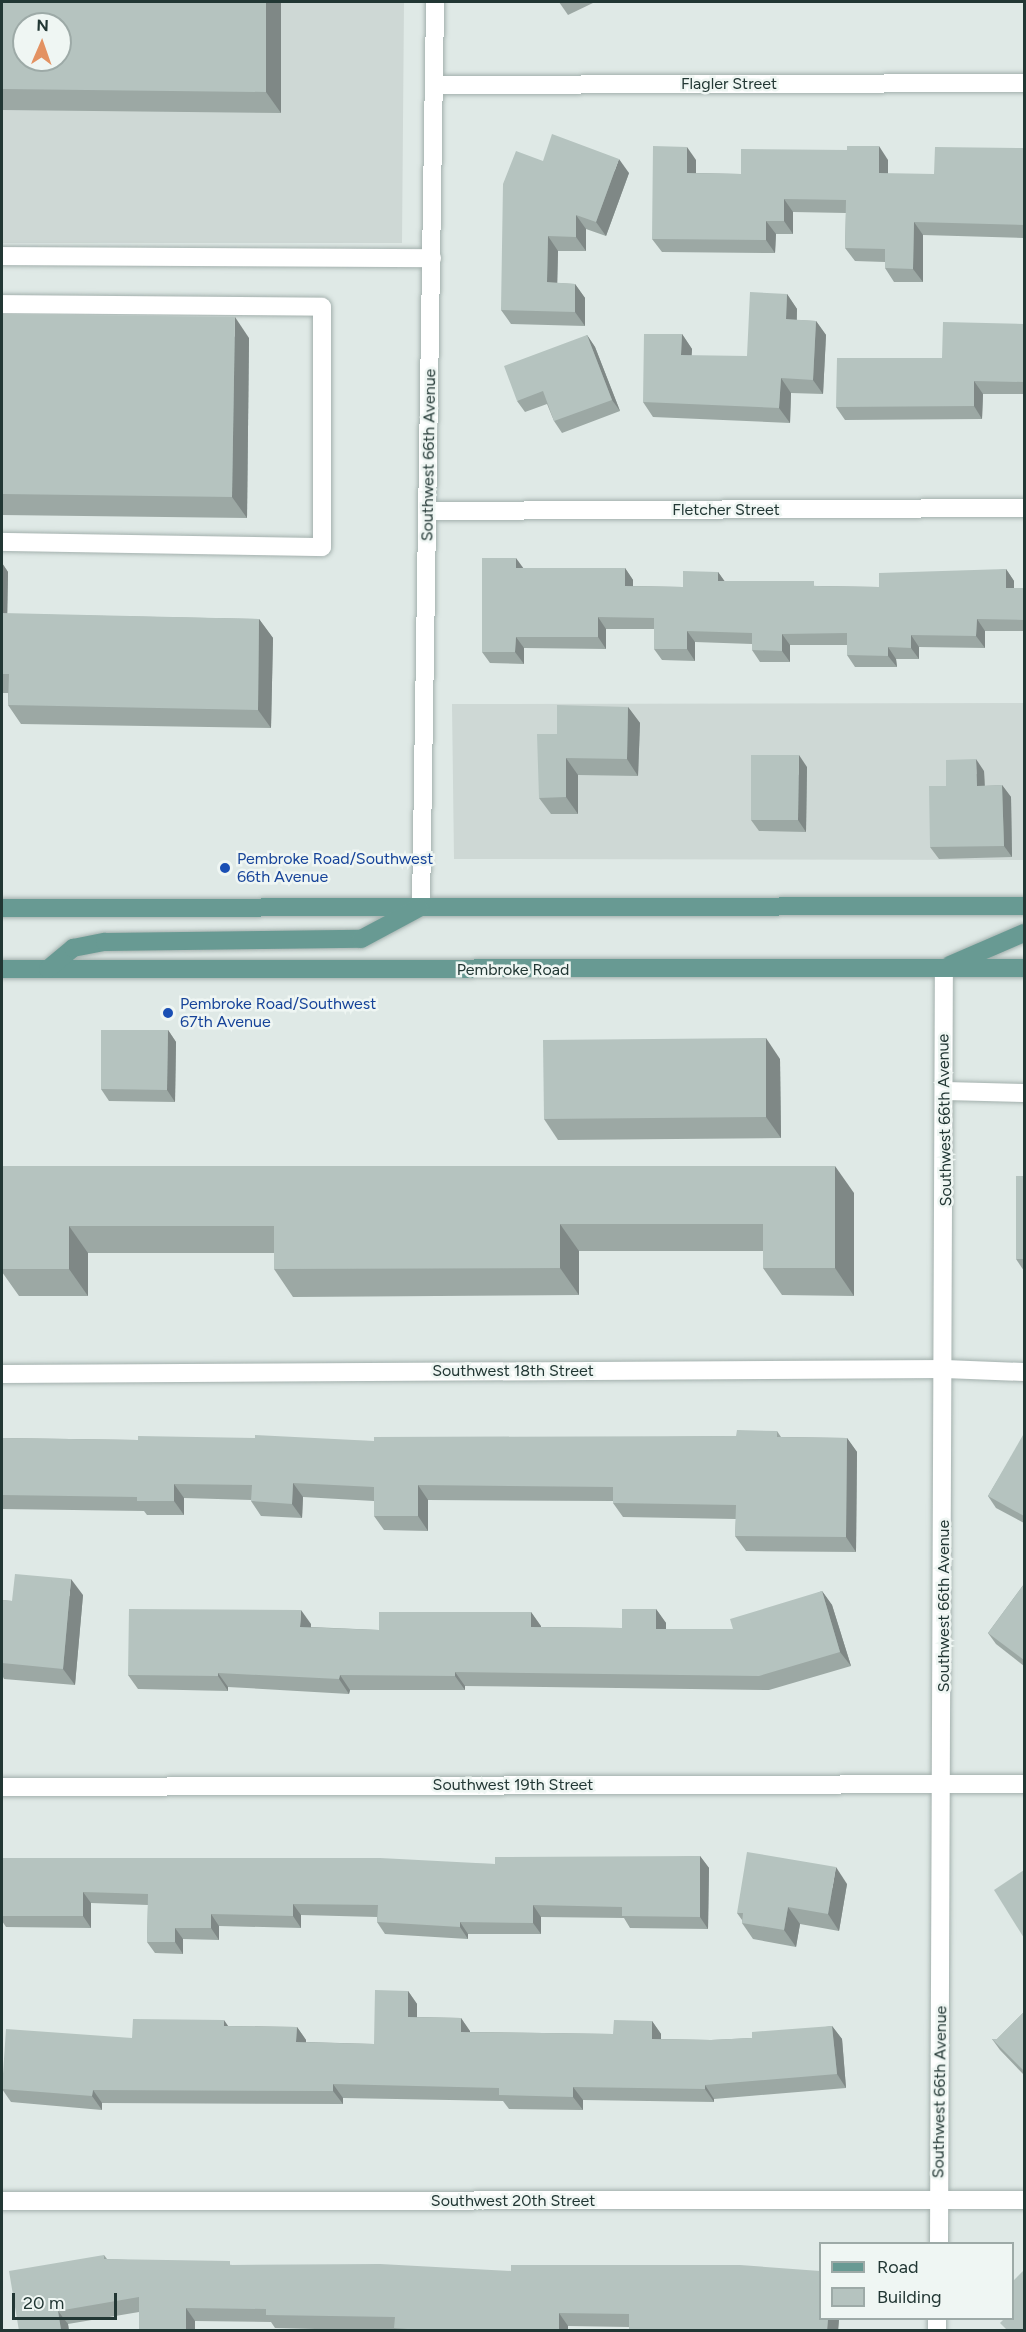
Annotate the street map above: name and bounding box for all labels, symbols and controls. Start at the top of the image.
north arrow [12,12,72,72]
text: N [36,16,49,35]
street label: Flagler Street [681,74,777,94]
street label: Southwest 66th Avenue [418,369,440,541]
street label: Fletcher Street [672,500,780,520]
place label: Pembroke Road/Southwest 66th Avenue [237,849,433,887]
marker: Pembroke Road/Southwest 66th Avenue [218,861,232,875]
street label: Pembroke Road [457,960,569,980]
place label: Pembroke Road/Southwest 67th Avenue [180,994,376,1032]
marker: Pembroke Road/Southwest 67th Avenue [161,1006,175,1020]
street label: Southwest 66th Avenue [934,1034,956,1206]
street label: Southwest 18th Street [432,1361,594,1381]
street label: Southwest 66th Avenue [934,1520,954,1692]
street label: Southwest 19th Street [433,1775,593,1795]
street label: Southwest 66th Avenue [929,2006,951,2178]
street label: Southwest 20th Street [431,2191,595,2211]
legend [819,2242,1014,2320]
text: Road [877,2256,918,2278]
scale bar [15,2281,120,2319]
text: Building [877,2286,942,2308]
text: 20 m [23,2292,64,2314]

